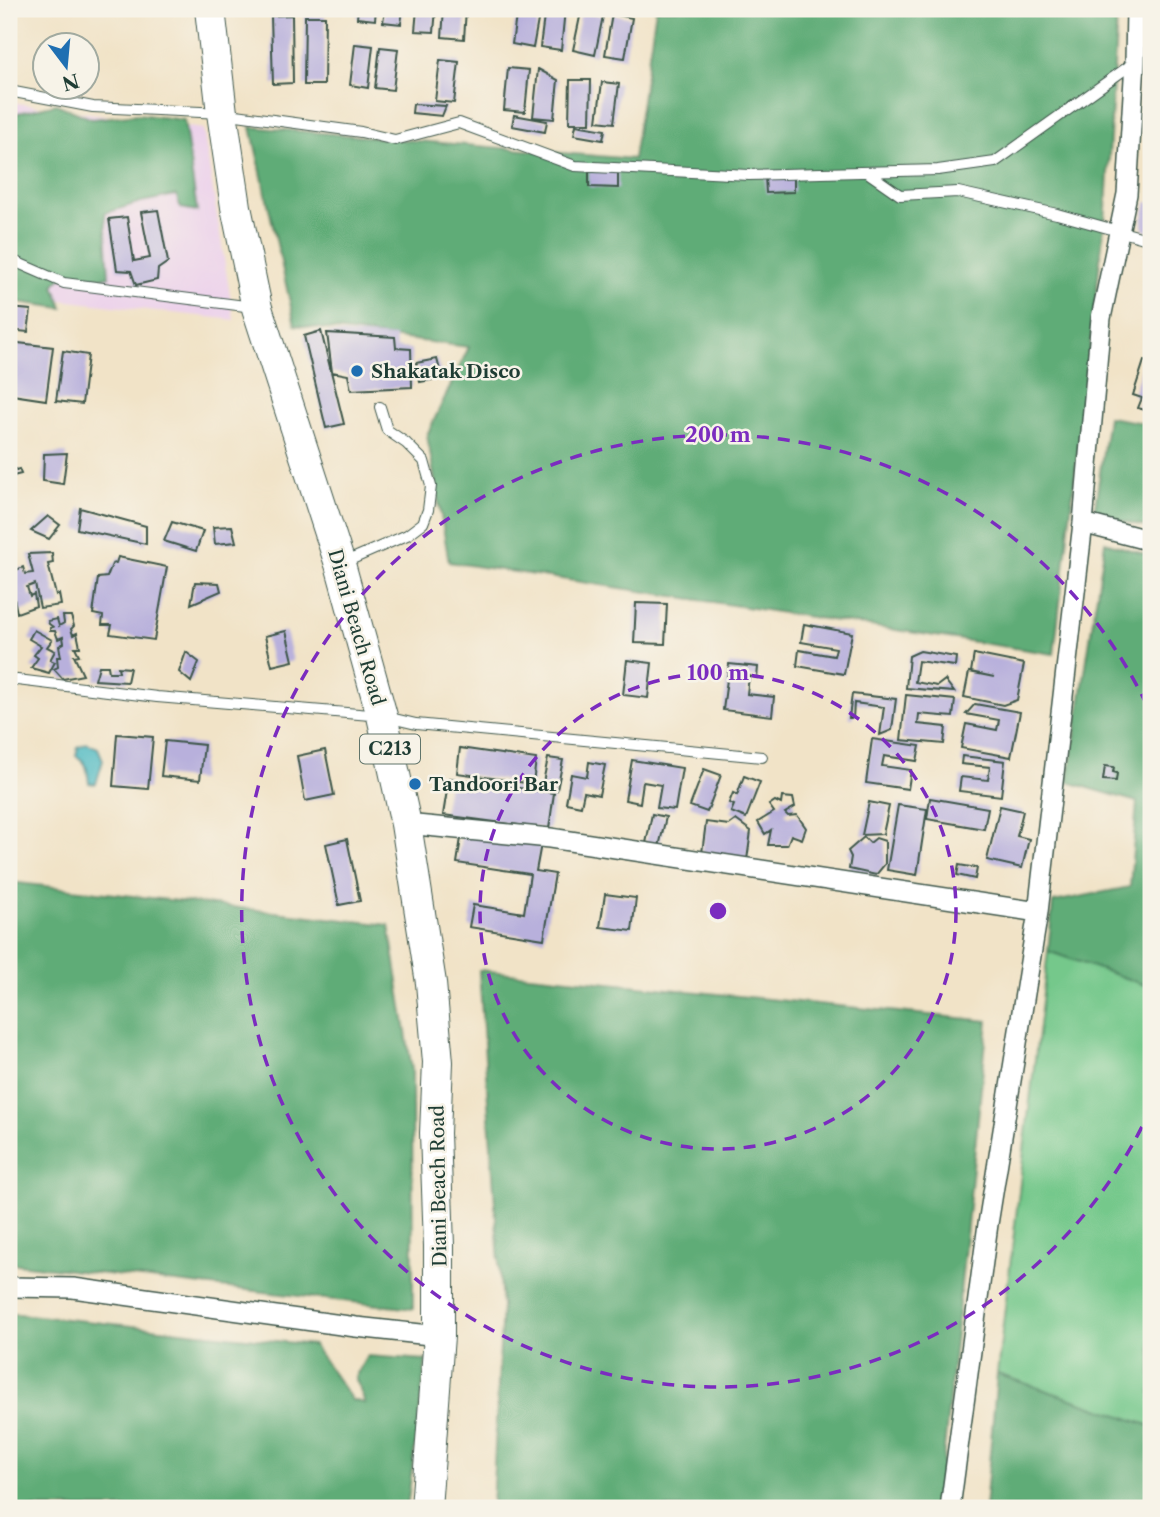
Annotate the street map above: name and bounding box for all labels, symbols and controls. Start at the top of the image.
north arrow [32,32,102,102]
text: N [59,69,82,95]
place label: Shakatak Disco [371,360,521,383]
marker: Shakatak Disco [349,363,365,379]
text: 200 m [685,422,751,447]
street label: Diani Beach Road [323,546,390,708]
text: 100 m [687,660,749,685]
road number: C213 [360,734,420,764]
place label: Tandoori Bar [429,773,559,796]
marker: Tandoori Bar [407,776,423,792]
centre of rings [706,899,730,923]
street label: Diani Beach Road [426,1104,451,1267]

